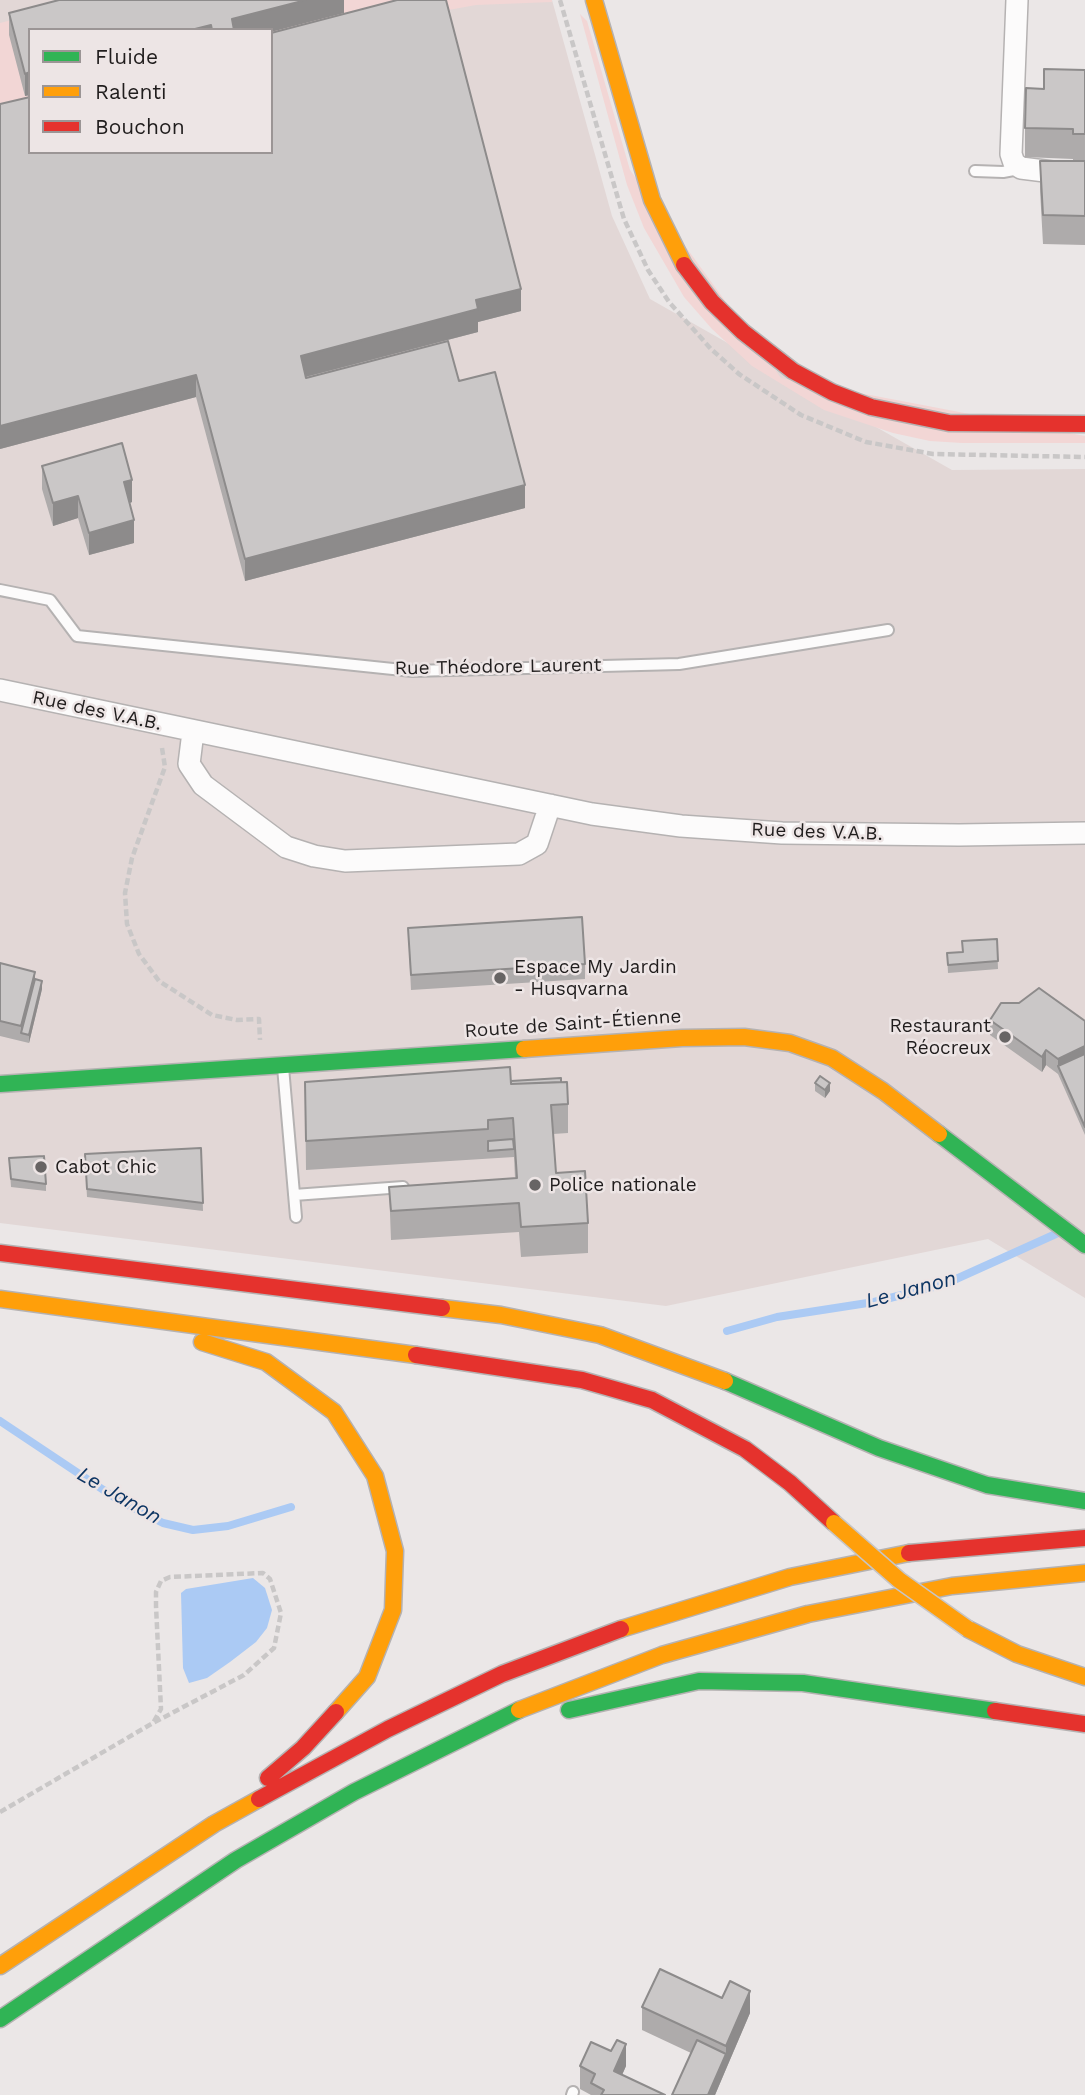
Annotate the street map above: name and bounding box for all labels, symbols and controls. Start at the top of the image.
legend [28,28,273,154]
text: Fluide [95,44,158,69]
text: Ralenti [95,79,167,104]
text: Bouchon [95,114,185,139]
street label: Rue Théodore Laurent [394,654,602,680]
street label: Rue des V.A.B. [30,686,164,736]
street label: Rue des V.A.B. [751,818,883,846]
place label: Espace My Jardin - Husqvarna [514,956,677,1000]
marker: Espace My Jardin - Husqvarna [492,970,508,986]
street label: Route de Saint-Étienne [464,1005,682,1043]
place label: Restaurant Réocreux [889,1015,991,1059]
marker: Restaurant Réocreux [997,1029,1013,1045]
place label: Cabot Chic [55,1156,157,1178]
marker: Cabot Chic [33,1159,49,1175]
place label: Police nationale [549,1174,697,1196]
marker: Police nationale [527,1177,543,1193]
water label: Le Janon [863,1266,959,1314]
water label: Le Janon [72,1462,166,1530]

